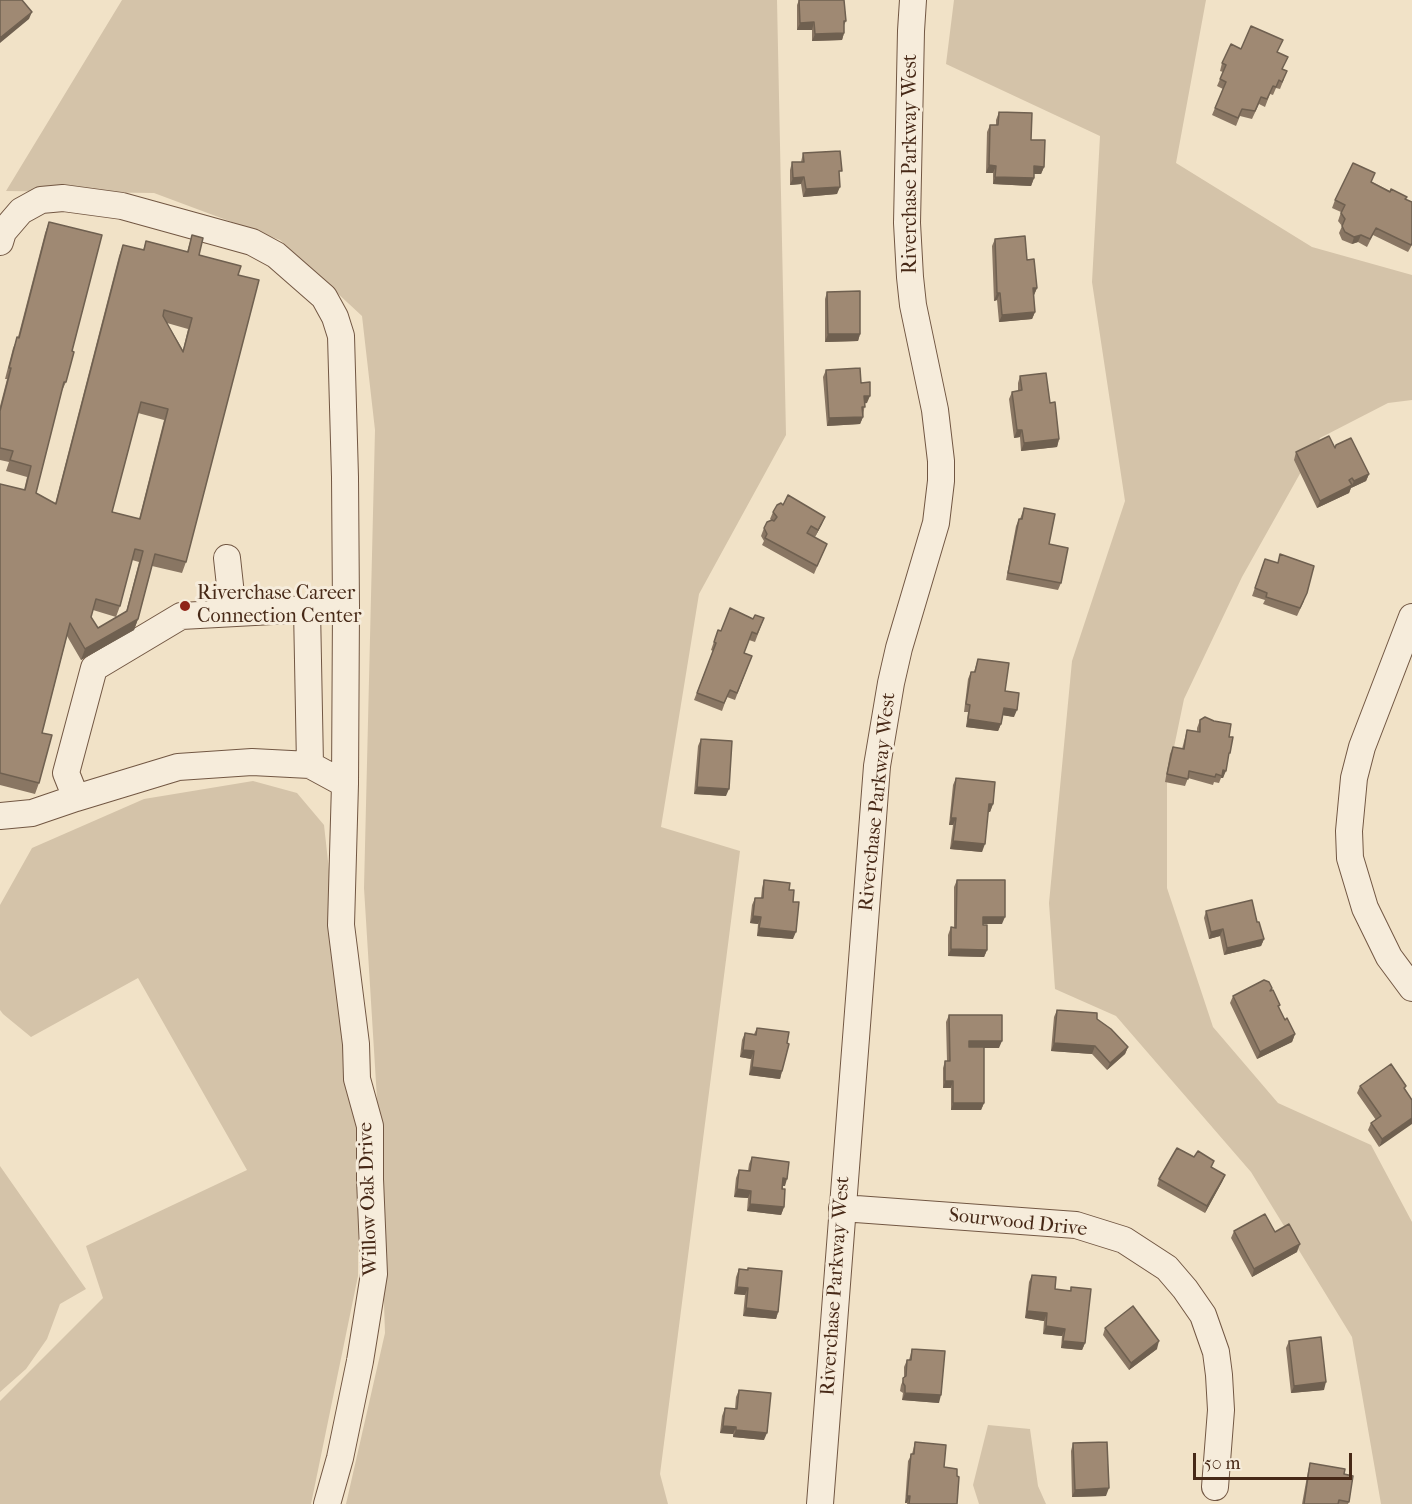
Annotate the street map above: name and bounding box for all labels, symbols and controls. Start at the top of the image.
street label: Riverchase Parkway West [899,54,923,274]
place label: Riverchase Career Connection Center [197,582,361,629]
marker: Riverchase Career Connection Center [178,599,192,613]
street label: Riverchase Parkway West [855,691,901,913]
street label: Willow Oak Drive [354,1122,384,1276]
street label: Riverchase Parkway West [816,1176,856,1396]
street label: Sourwood Drive [948,1204,1088,1242]
scale bar [1196,1441,1355,1479]
text: 50 m [1204,1453,1240,1474]

